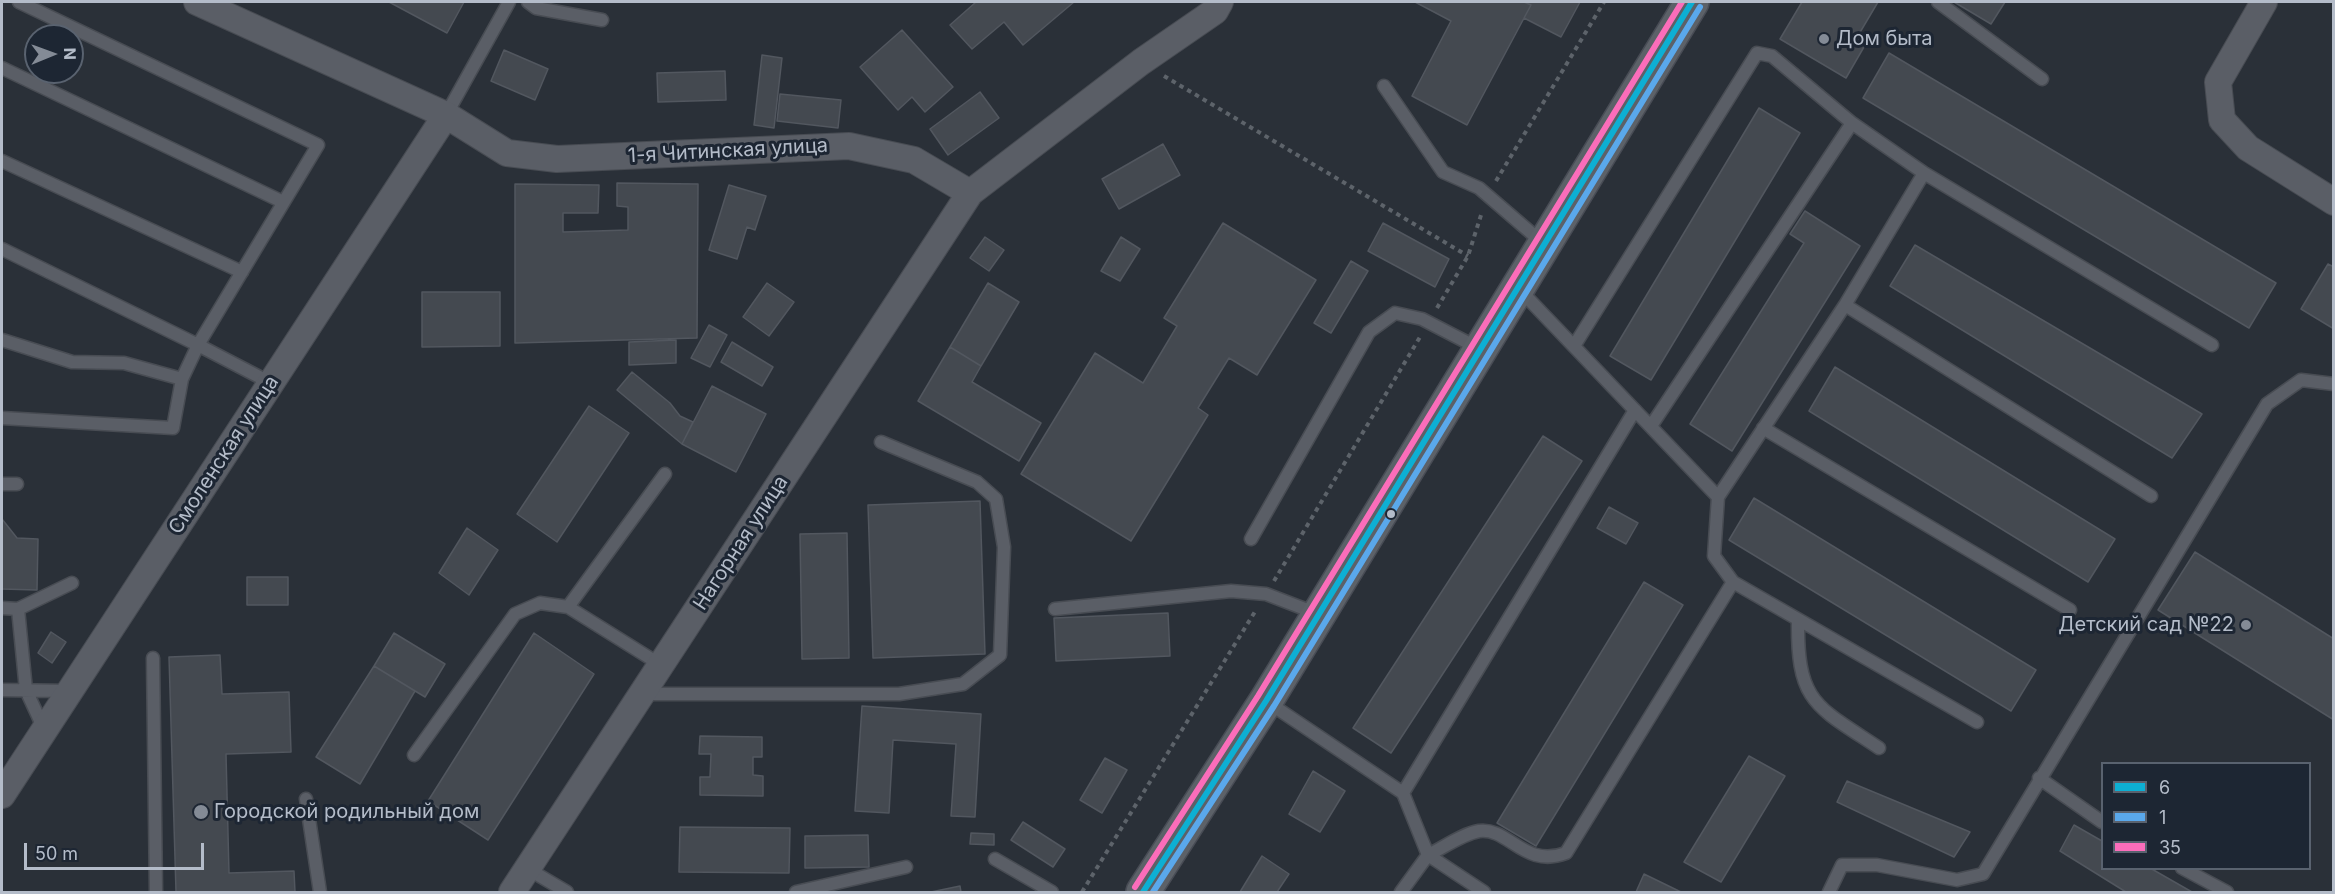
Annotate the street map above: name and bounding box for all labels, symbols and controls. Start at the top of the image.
north arrow [24,24,84,84]
place label: Дом быта [1836,27,1933,51]
marker: Дом быта [1817,32,1831,46]
text: N [60,47,80,60]
street label: 1-я Читинская улица [627,134,829,168]
street label: Смоленская улица [164,371,284,539]
street label: Нагорная улица [689,471,793,615]
unlabelled marker [1385,508,1397,520]
place label: Детский сад №22 [2058,613,2234,637]
marker: Детский сад №22 [2239,618,2253,632]
legend [2101,762,2311,870]
text: 6 [2159,777,2170,798]
place label: Городской родильный дом [214,800,479,824]
marker: Городской родильный дом [192,803,210,821]
text: 1 [2159,807,2166,828]
scale bar [27,831,207,869]
text: 35 [2159,837,2181,858]
text: 50 m [35,843,78,864]

